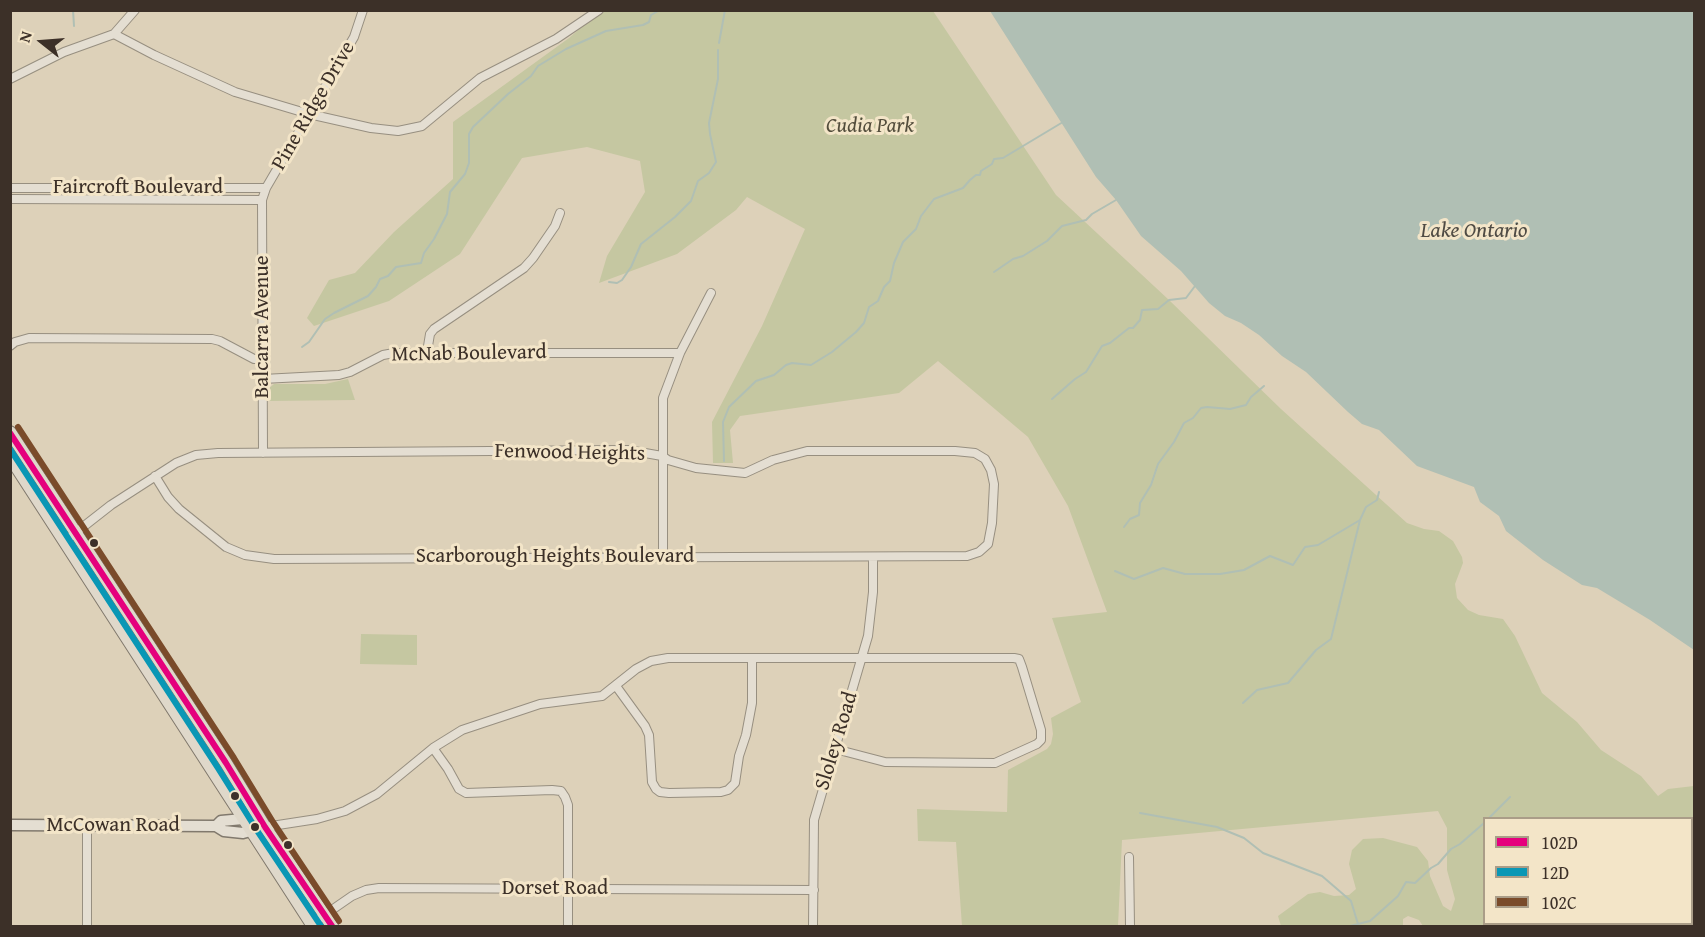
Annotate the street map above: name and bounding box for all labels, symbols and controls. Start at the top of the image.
north arrow [12,12,72,72]
text: N [12,28,38,45]
street label: Pine Ridge Drive [267,37,361,175]
park label: Cudia Park [826,114,914,140]
street label: Faircroft Boulevard [53,175,223,201]
water label: Lake Ontario [1420,218,1528,244]
street label: Balcarra Avenue [250,255,276,399]
street label: McNab Boulevard [391,340,547,368]
street label: Fenwood Heights [494,439,646,467]
unlabelled marker [88,537,100,549]
street label: Scarborough Heights Boulevard [416,544,694,570]
street label: Sloley Road [810,689,864,793]
unlabelled marker [229,790,241,802]
street label: McCowan Road [46,813,180,839]
legend [1483,817,1693,925]
unlabelled marker [249,821,261,833]
text: 102D [1541,829,1578,856]
unlabelled marker [282,839,294,851]
text: 12D [1541,859,1569,886]
street label: Dorset Road [502,876,608,902]
text: 102C [1541,889,1577,916]

